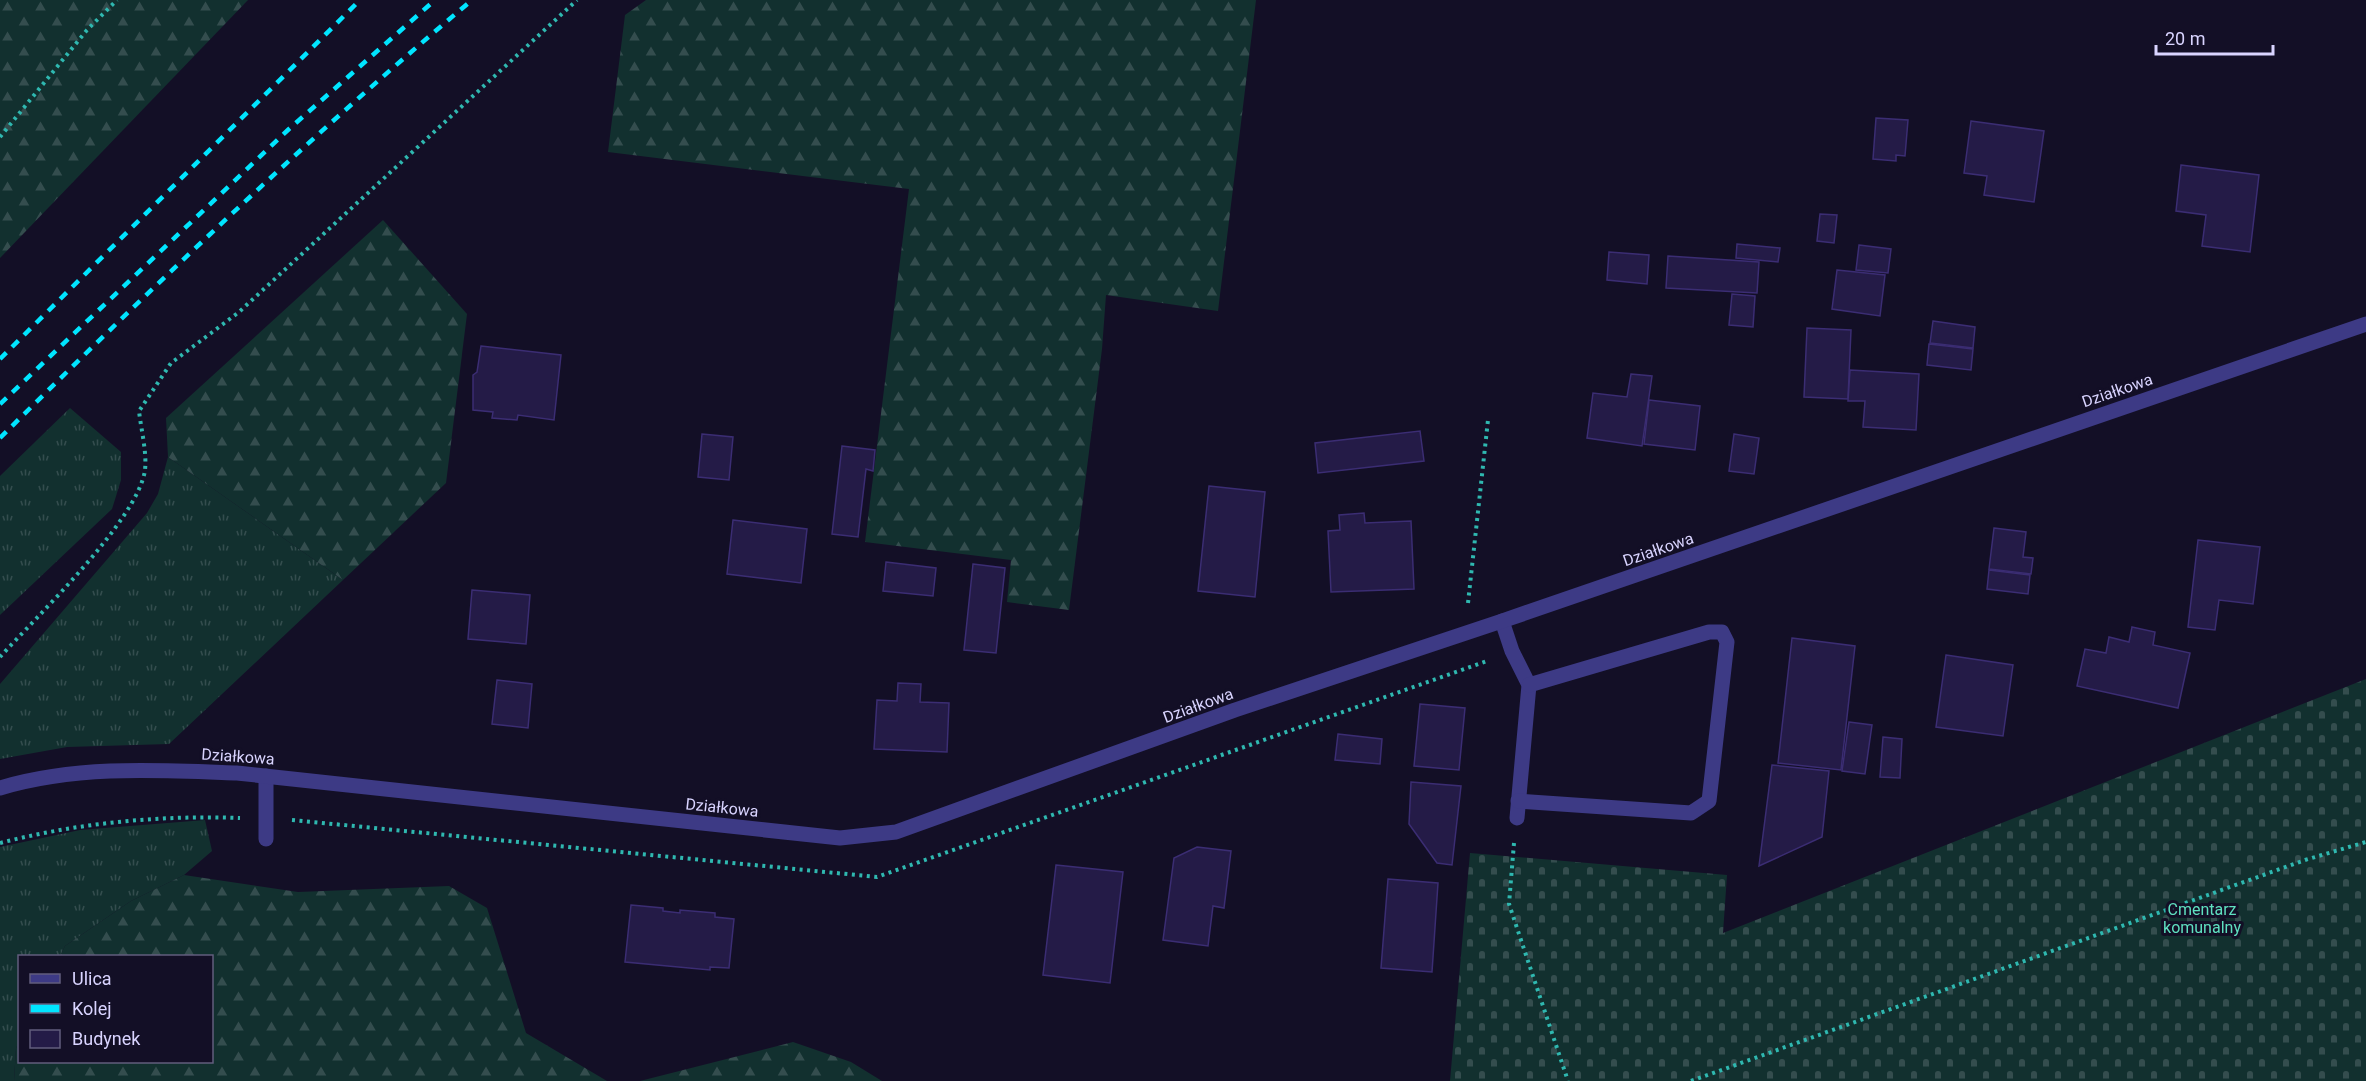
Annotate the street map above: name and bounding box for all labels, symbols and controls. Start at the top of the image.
scale bar [2156,18,2273,56]
text: 20 m [2165,28,2205,49]
street label: Działkowa [2079,370,2155,411]
street label: Działkowa [1620,529,1696,570]
street label: Działkowa [1160,684,1236,727]
street label: Działkowa [201,744,275,769]
street label: Działkowa [684,794,759,821]
park label: Cmentarz komunalny [2163,900,2241,937]
legend [18,955,213,1063]
text: Ulica [72,968,112,989]
text: Kolej [72,998,112,1019]
text: Budynek [72,1028,141,1049]

